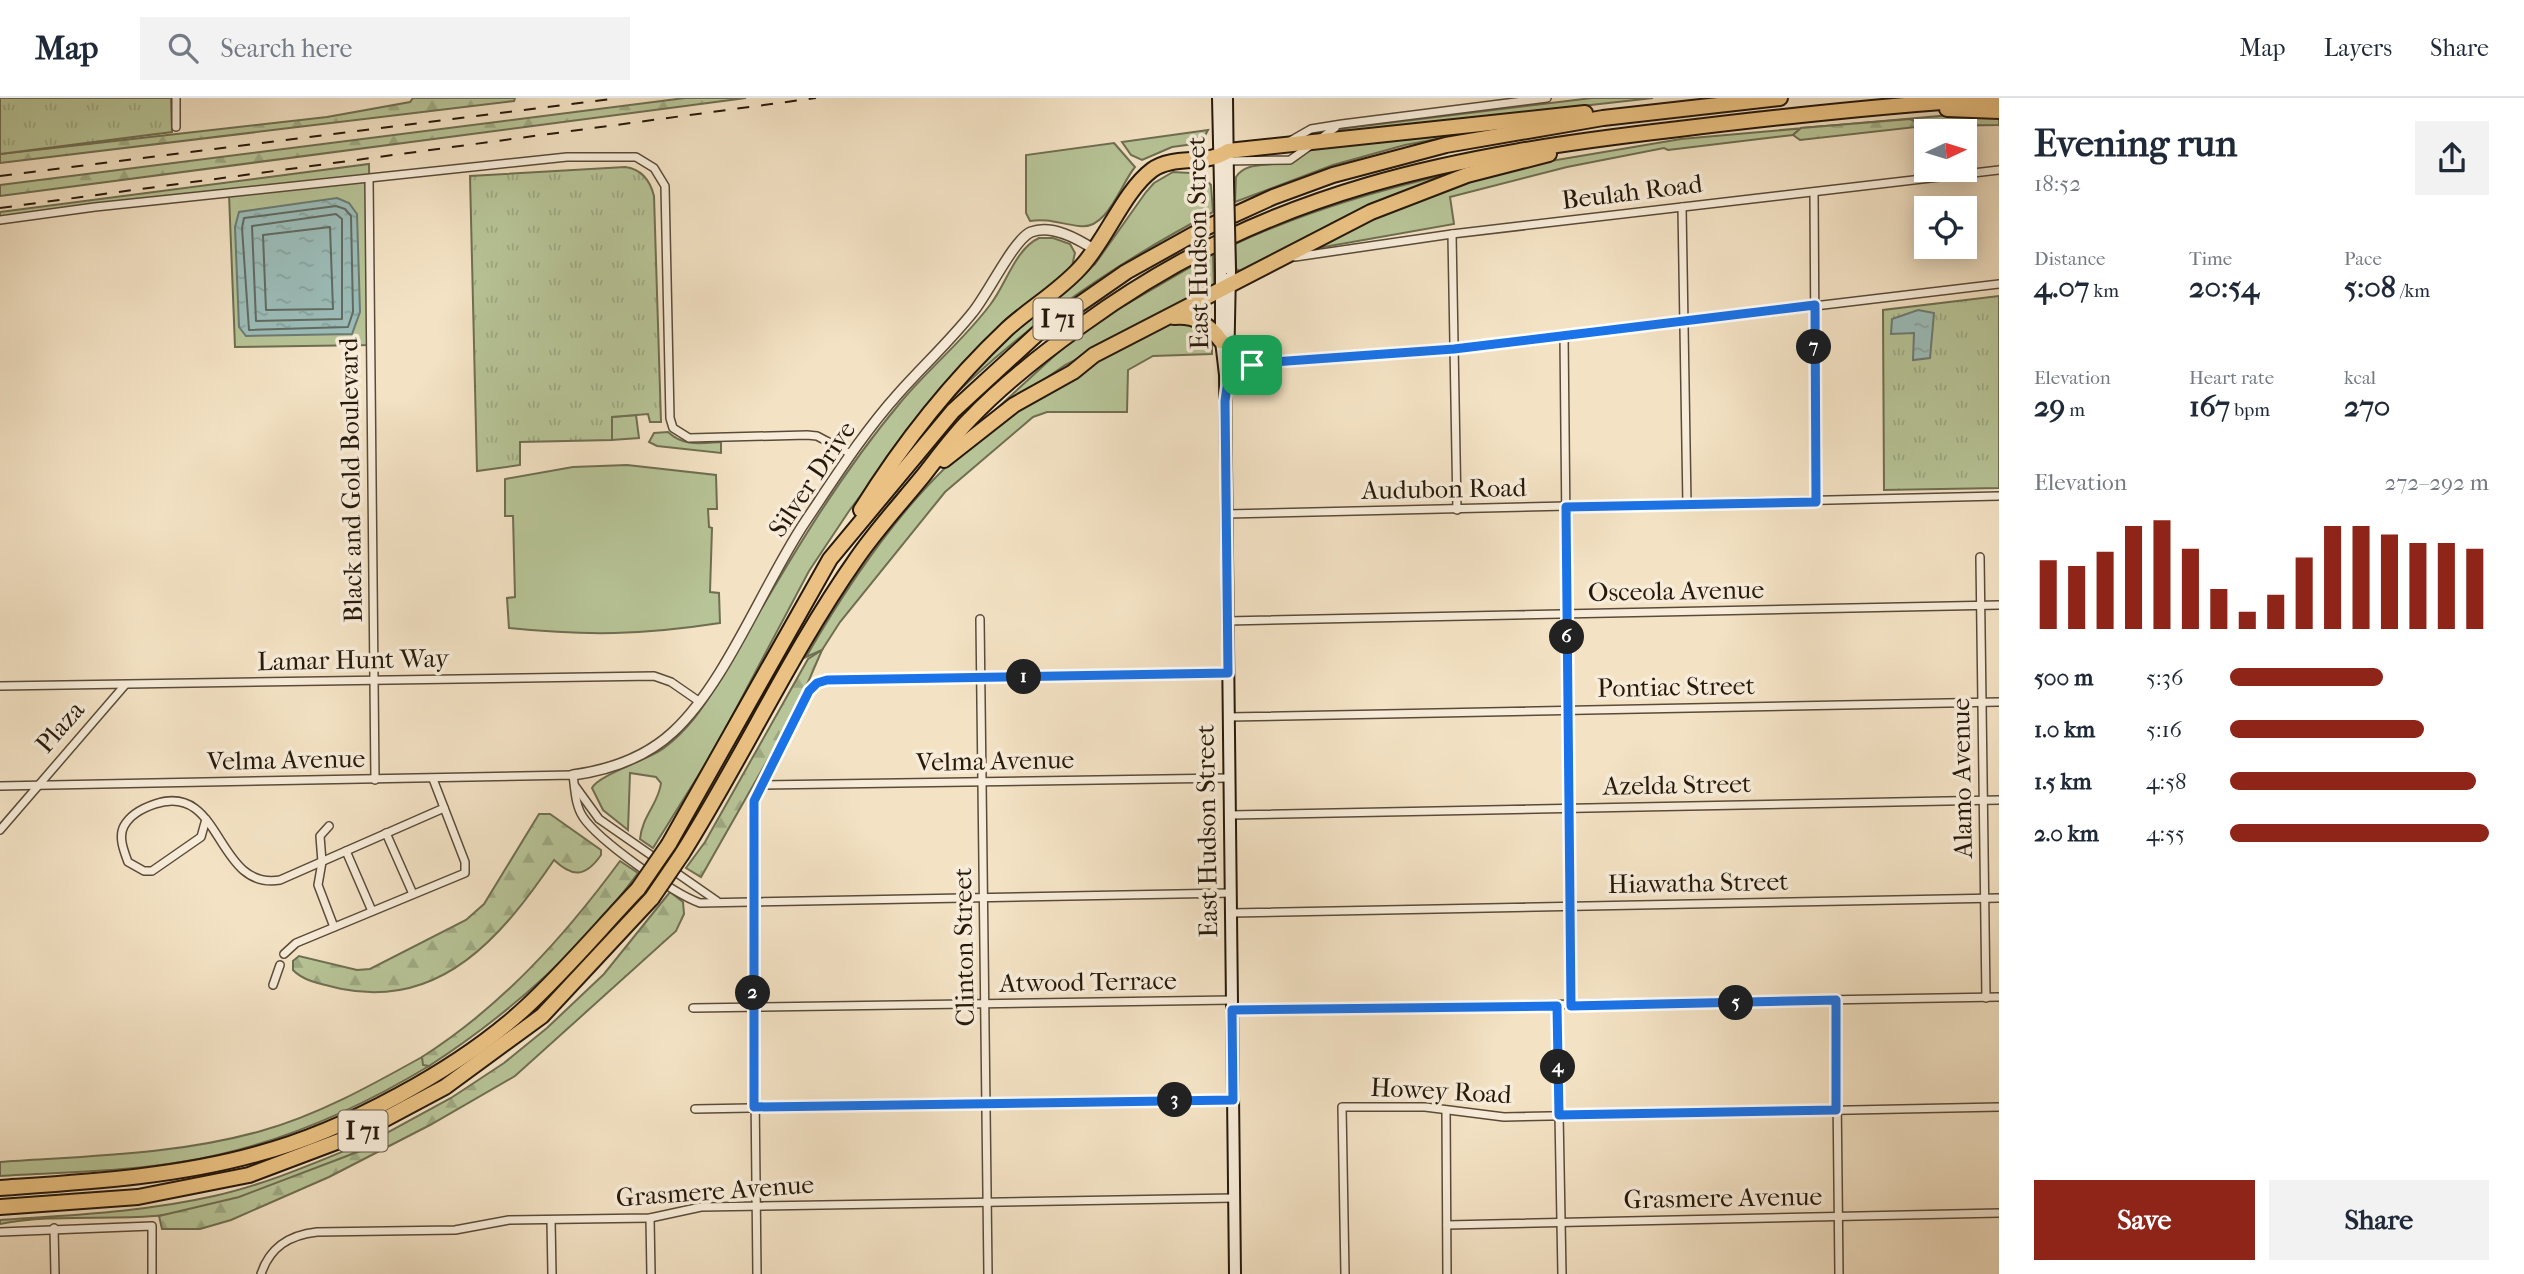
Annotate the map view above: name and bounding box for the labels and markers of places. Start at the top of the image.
pin: 7 [1797,330,1832,364]
pin [1222,335,1282,395]
pin: 6 [1550,620,1584,654]
pin: 1 [1006,660,1042,694]
pin: 2 [736,976,770,1010]
pin: 5 [1718,986,1754,1020]
pin: 4 [1540,1049,1576,1084]
pin: 3 [1158,1082,1192,1118]

